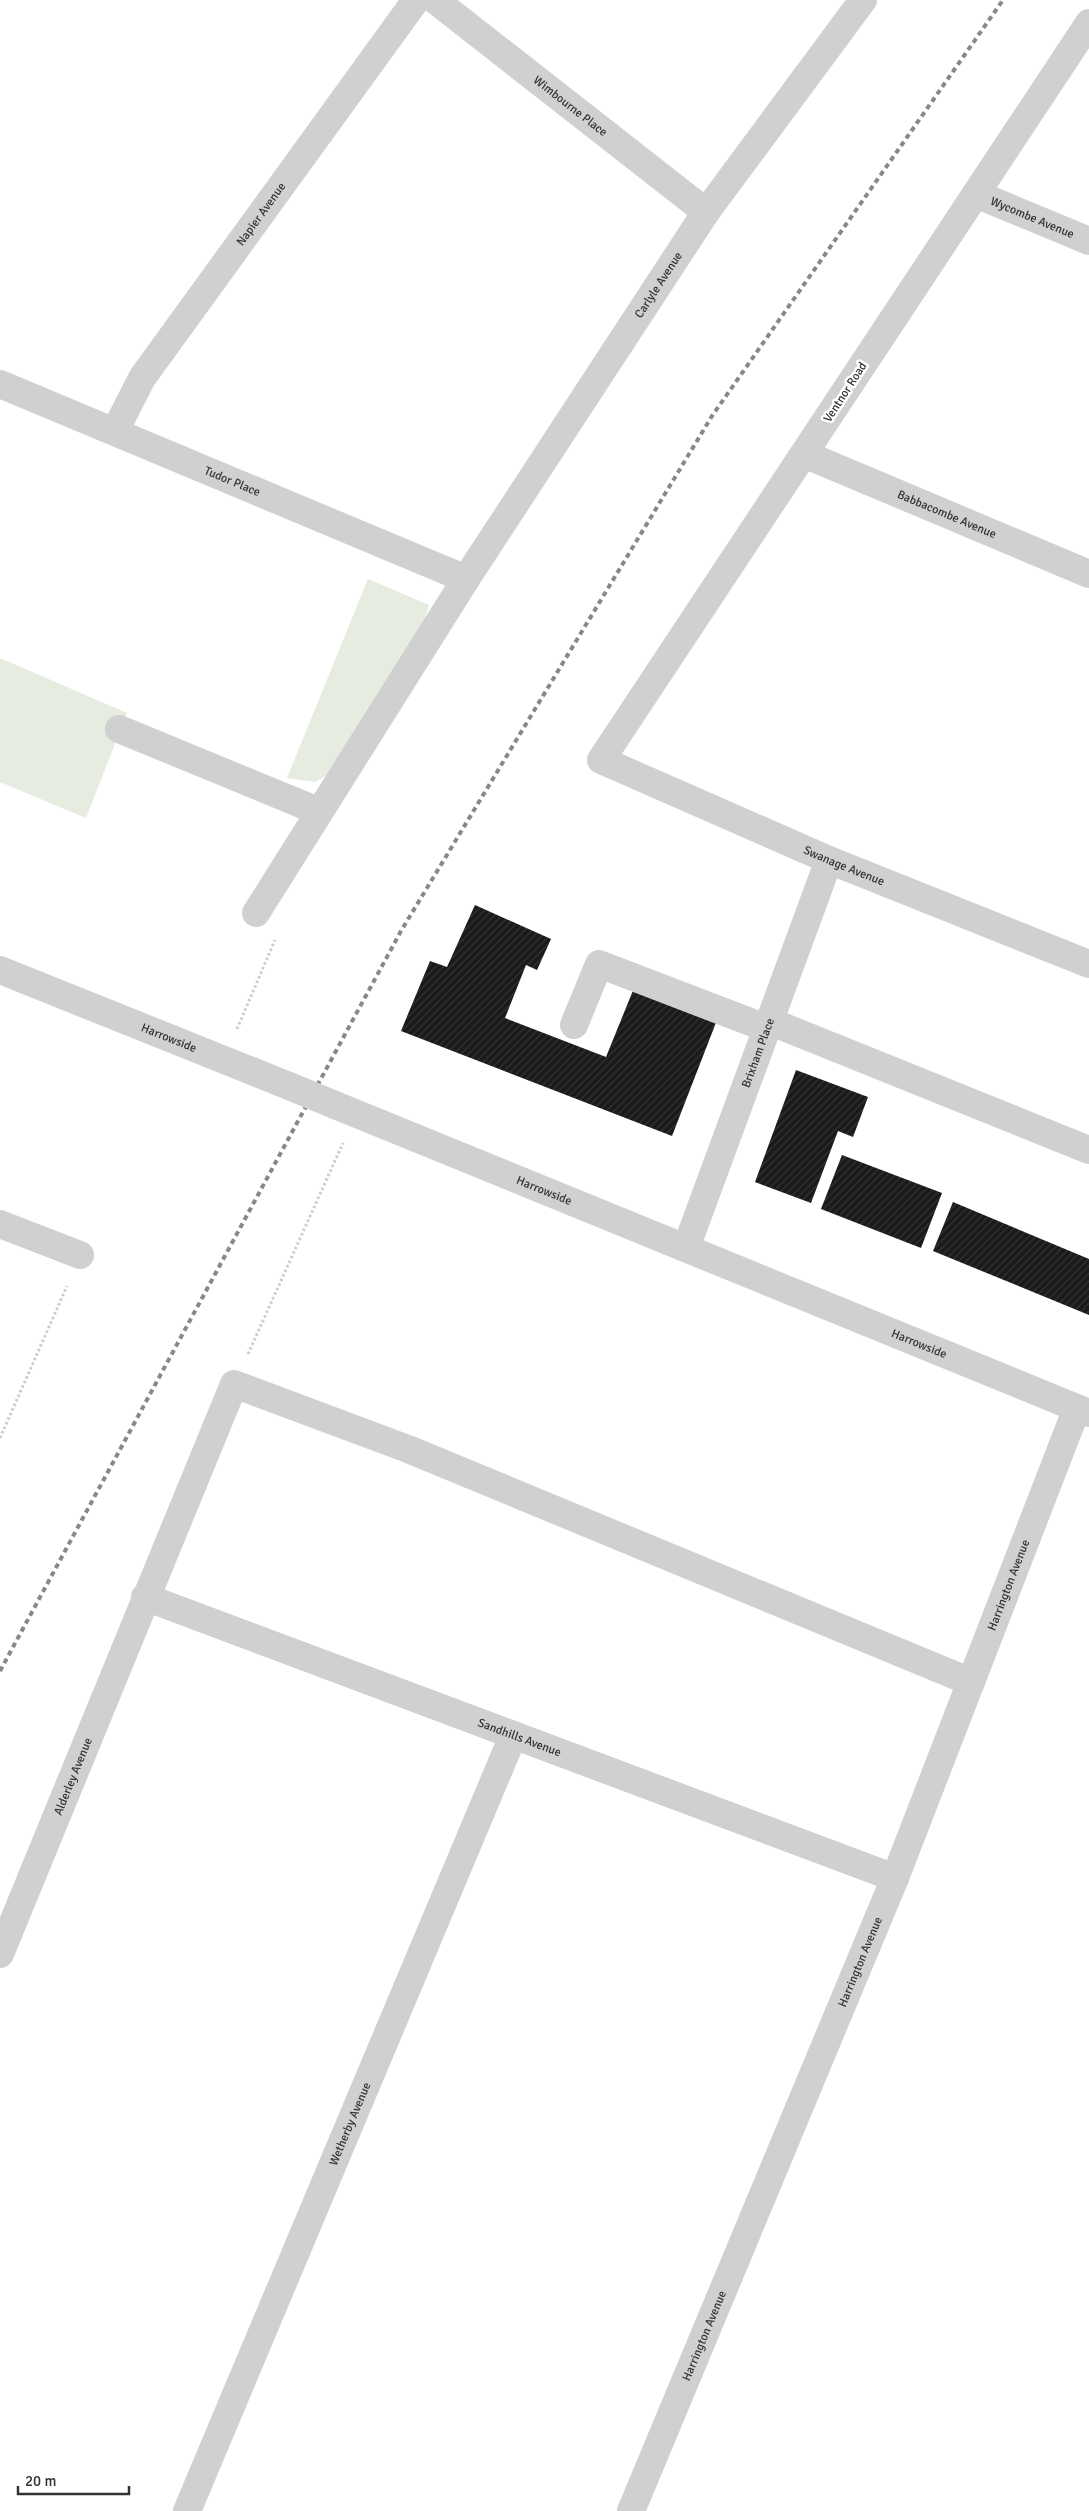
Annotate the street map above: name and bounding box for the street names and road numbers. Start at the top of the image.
street label: Wimbourne Place [530,73,610,140]
street label: Napier Avenue [233,180,289,249]
street label: Wycombe Avenue [988,194,1076,242]
street label: Carlyle Avenue [632,249,686,321]
street label: Ventnor Road [820,359,870,425]
street label: Tudor Place [202,463,262,500]
street label: Babbacombe Avenue [895,487,998,542]
street label: Swanage Avenue [801,843,887,889]
street label: Brixham Place [739,1016,778,1090]
street label: Harrowside [139,1020,199,1056]
street label: Harrowside [514,1173,574,1209]
street label: Harrowside [889,1326,949,1362]
street label: Harrington Avenue [984,1538,1033,1633]
street label: Sandhills Avenue [476,1715,563,1760]
street label: Alderley Avenue [51,1736,96,1818]
street label: Harrington Avenue [835,1915,886,2009]
street label: Wetherby Avenue [326,2080,375,2168]
street label: Harrington Avenue [679,2288,730,2383]

